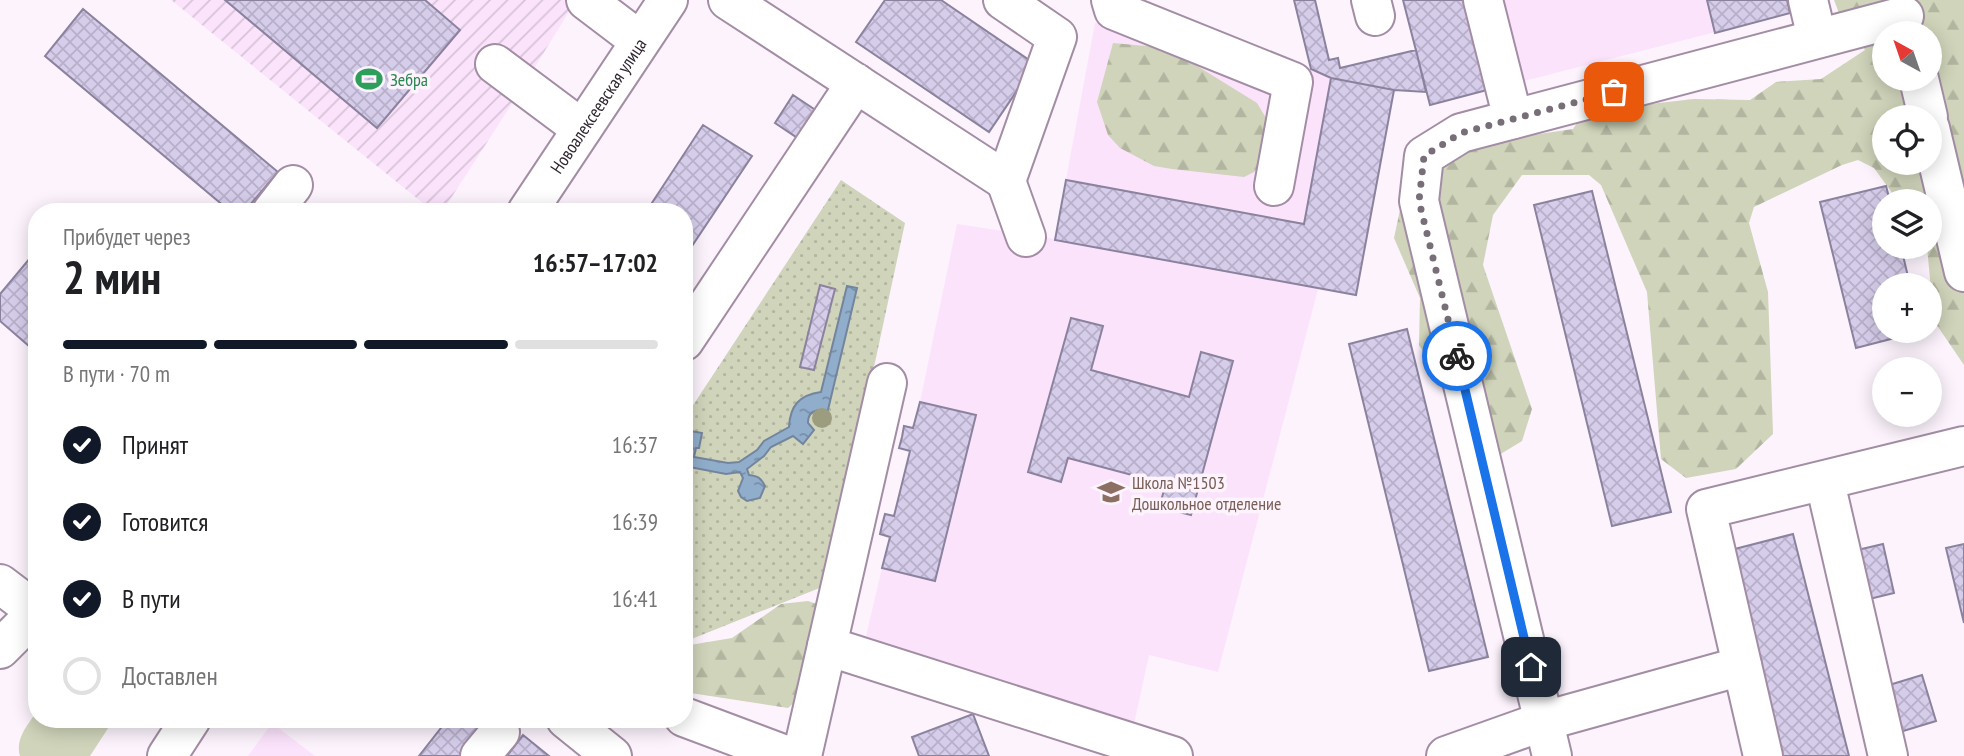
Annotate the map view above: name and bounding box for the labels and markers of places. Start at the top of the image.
pin [1584,62,1644,122]
sports icon: Зебра [354,64,384,94]
place label: Зебра [390,68,428,91]
place label: Школа №1503 Дошкольное отделение [1132,471,1281,515]
school or university icon: Школа №1503 Дошкольное отделение [1096,477,1126,507]
pin [1501,637,1561,697]

